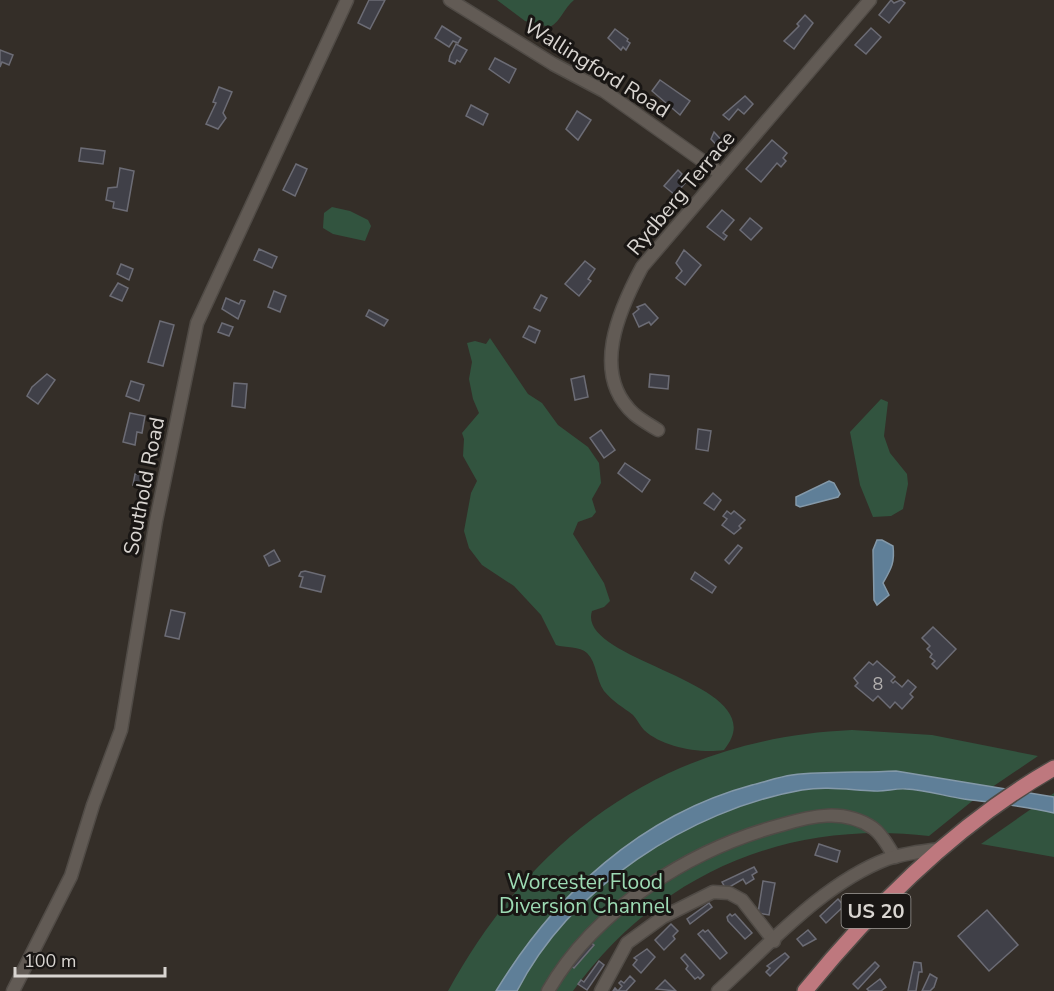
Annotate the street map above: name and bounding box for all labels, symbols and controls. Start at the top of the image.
street label: Wallingford Road [519,12,675,124]
street label: Rydberg Terrace [621,125,741,261]
street label: Southold Road [117,415,171,557]
house number: 8 [873,672,883,696]
park label: Worcester Flood Diversion Channel [499,868,672,920]
road number: US 20 [842,894,910,928]
scale bar [15,940,165,978]
text: 100 m [24,949,76,973]

